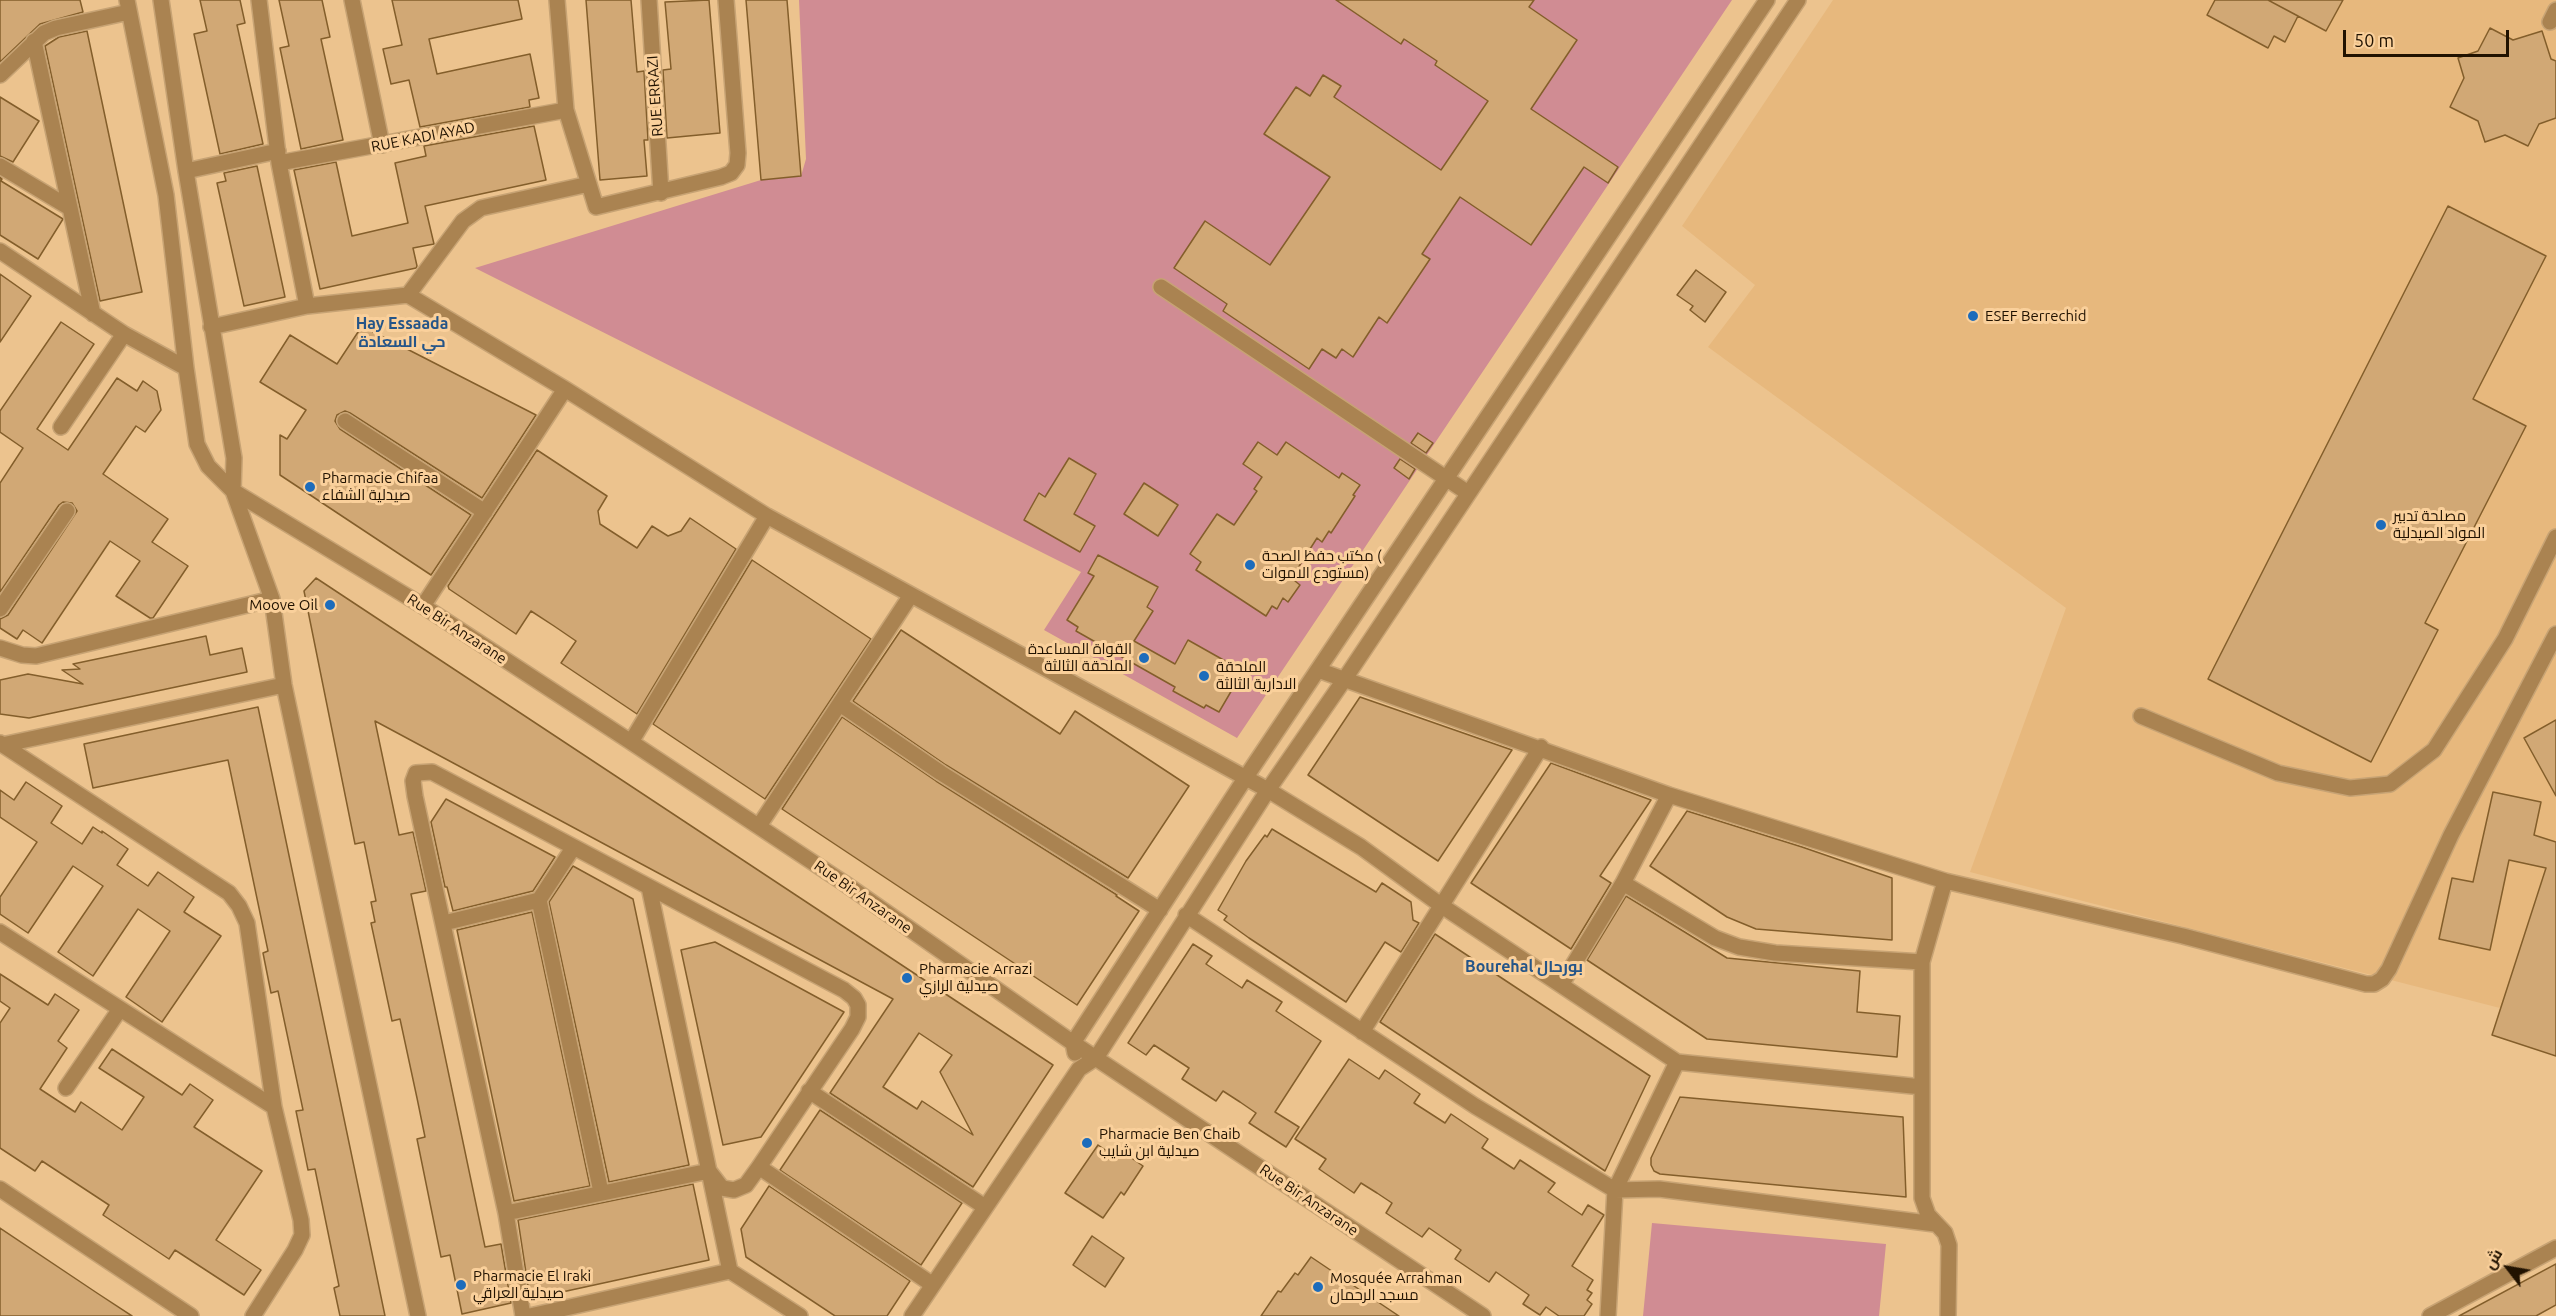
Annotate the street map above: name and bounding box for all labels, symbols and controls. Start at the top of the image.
scale bar [2346,18,2512,56]
text: 50 m [2354,30,2394,50]
street label: RUE ERRAZI [643,55,667,137]
street label: RUE KADI AYAD [370,118,476,156]
place label: ESEF Berrechid [1985,307,2086,325]
marker: ESEF Berrechid [1966,309,1980,323]
district label: Hay Essaada حي السعادة [356,314,448,352]
place label: Pharmacie Chifaa صيدلية الشفاء [322,469,438,504]
marker: Pharmacie Chifaa صيدلية الشفاء [303,480,317,494]
place label: مصلحة تدبير المواد الصيدلية [2393,507,2485,542]
marker: مصلحة تدبير المواد الصيدلية [2374,518,2388,532]
place label: مكتب حفظ الصحة ( مستودع الاموات) [1262,547,1382,582]
marker: مكتب حفظ الصحة ( مستودع الاموات) [1243,558,1257,572]
street label: Rue Bir Anzarane [404,590,510,668]
place label: Moove Oil [249,596,318,614]
marker: Moove Oil [323,598,337,612]
place label: القواة المساعدة الملحقة الثالثة [1028,640,1132,675]
marker: القواة المساعدة الملحقة الثالثة [1137,651,1151,665]
place label: الملحقة الادارية الثالثة [1216,658,1296,693]
marker: الملحقة الادارية الثالثة [1197,669,1211,683]
street label: Rue Bir Anzarane [811,857,915,937]
district label: Bourehal بورحال [1465,957,1583,977]
place label: Pharmacie Arrazi صيدلية الرازي [919,960,1032,995]
marker: Pharmacie Arrazi صيدلية الرازي [900,971,914,985]
place label: Pharmacie Ben Chaib صيدلية ابن شايب [1099,1125,1241,1160]
marker: Pharmacie Ben Chaib صيدلية ابن شايب [1080,1136,1094,1150]
street label: Rue Bir Anzarane [1256,1160,1362,1240]
north arrow [2478,1238,2538,1298]
text: ش [2480,1245,2506,1272]
place label: Pharmacie El Iraki صيدلية العراقي [473,1267,591,1302]
place label: Mosquée Arrahman مسجد الرحمان [1330,1269,1462,1304]
marker: Pharmacie El Iraki صيدلية العراقي [454,1278,468,1292]
marker: Mosquée Arrahman مسجد الرحمان [1311,1280,1325,1294]

